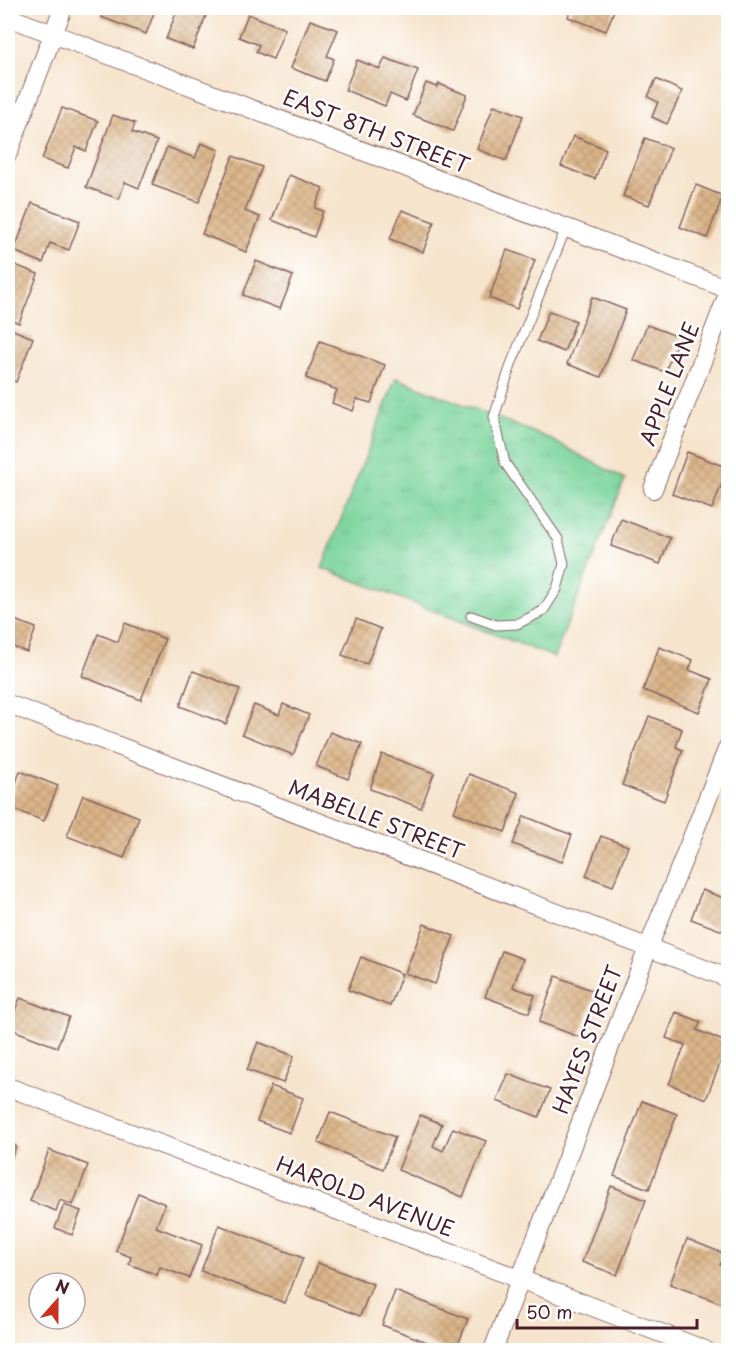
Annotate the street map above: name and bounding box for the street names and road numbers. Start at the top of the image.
street label: EAST 8TH STREET [279,80,475,181]
street label: APPLE LANE [630,317,706,450]
street label: MABELLE STREET [284,770,470,867]
street label: HAYES STREET [543,960,629,1118]
street label: HAROLD AVENUE [272,1146,459,1244]

